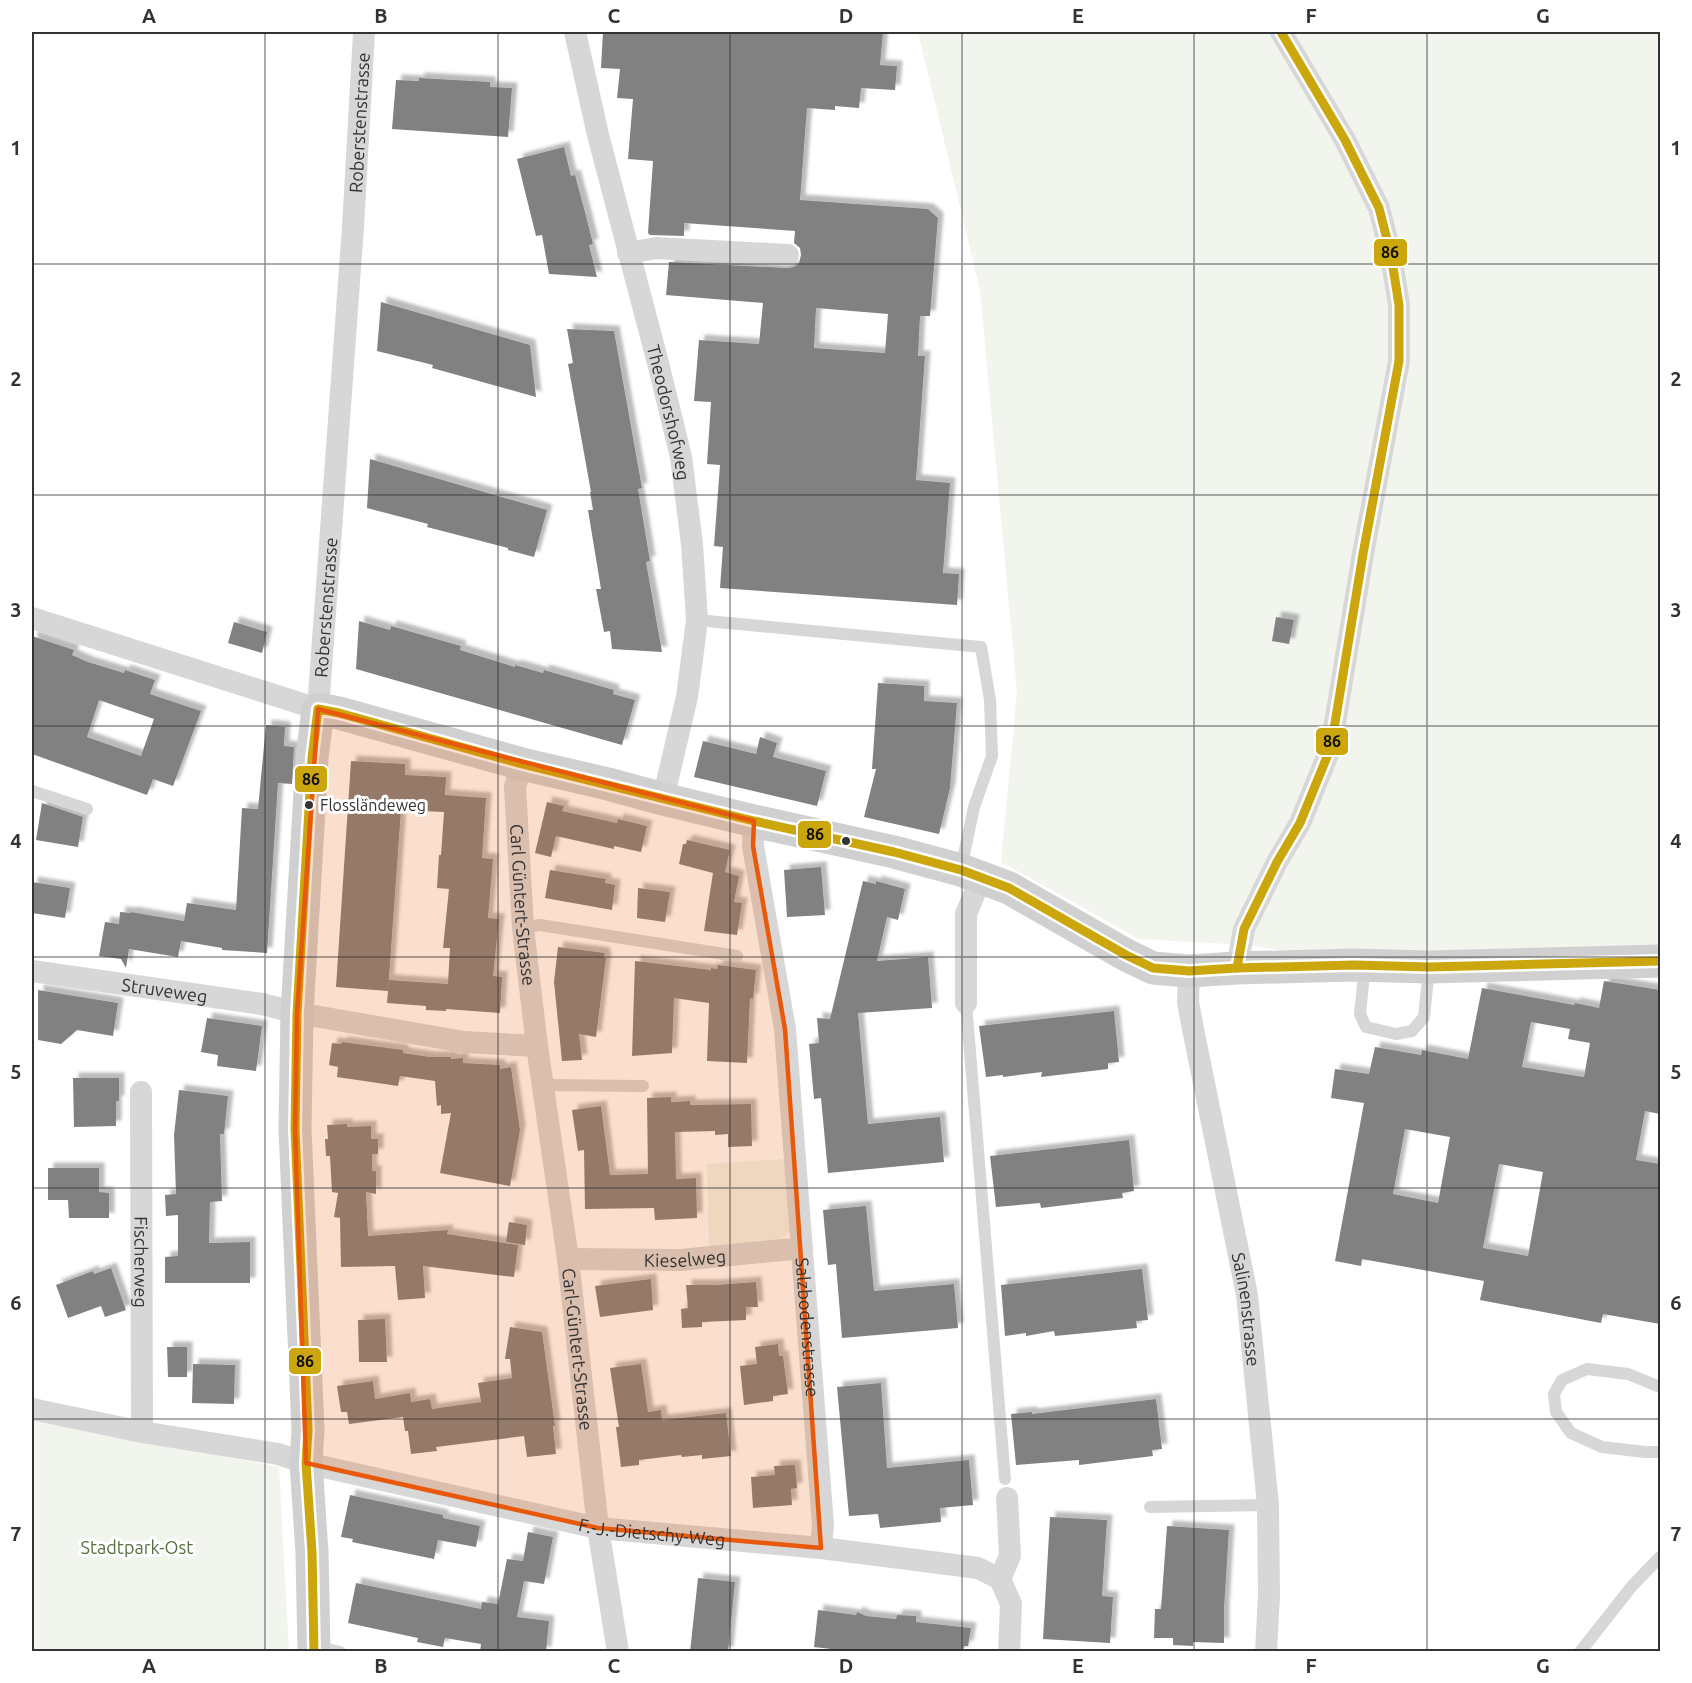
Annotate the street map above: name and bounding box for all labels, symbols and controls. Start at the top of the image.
text: A [142,4,156,27]
text: B [374,4,388,27]
text: C [608,4,621,27]
text: D [839,4,853,27]
text: E [1072,4,1084,27]
text: F [1305,4,1317,27]
text: G [1536,4,1550,27]
street label: Roberstenstrasse [345,52,373,193]
text: 1 [10,136,22,159]
text: 1 [1670,136,1682,159]
line badge: 86 [1373,238,1408,267]
text: 86 [1381,243,1399,261]
street label: Theodorshofweg [644,342,694,481]
text: 2 [10,367,22,390]
text: 2 [1670,367,1682,390]
street label: Roberstenstrasse [310,537,340,678]
text: 3 [10,598,22,621]
text: 3 [1670,598,1682,621]
line badge: 86 [1315,727,1349,756]
text: 86 [1323,732,1341,750]
line badge: 86 [294,765,328,793]
text: 86 [302,770,320,788]
place label: Flossländeweg [320,796,426,814]
marker: Flossländeweg [303,799,315,811]
line badge: 86 [797,820,832,849]
street label: Carl Güntert-Strasse [507,823,540,987]
text: 86 [806,825,824,843]
text: 4 [10,829,22,852]
text: 4 [1670,829,1682,852]
unlabelled marker [840,835,852,847]
street label: Struveweg [120,974,209,1006]
text: 5 [10,1060,22,1083]
text: 5 [1670,1060,1682,1083]
street label: Fischerweg [131,1216,152,1308]
street label: Kieselweg [644,1246,727,1270]
street label: Salinenstrasse [1229,1251,1264,1367]
street label: Salzbodenstrasse [793,1257,823,1398]
street label: Carl-Güntert-Strasse [559,1267,597,1431]
text: 6 [10,1291,22,1314]
text: 6 [1670,1291,1682,1314]
line badge: 86 [288,1347,322,1375]
text: 86 [296,1352,314,1370]
street label: F.-J.-Dietschy-Weg [577,1514,726,1549]
text: 7 [10,1522,22,1545]
text: 7 [1670,1522,1682,1545]
park label: Stadtpark-Ost [81,1537,193,1557]
text: A [142,1654,156,1677]
text: B [374,1654,388,1677]
text: C [608,1654,621,1677]
text: D [839,1654,853,1677]
text: E [1072,1654,1084,1677]
text: F [1305,1654,1317,1677]
text: G [1536,1654,1550,1677]

